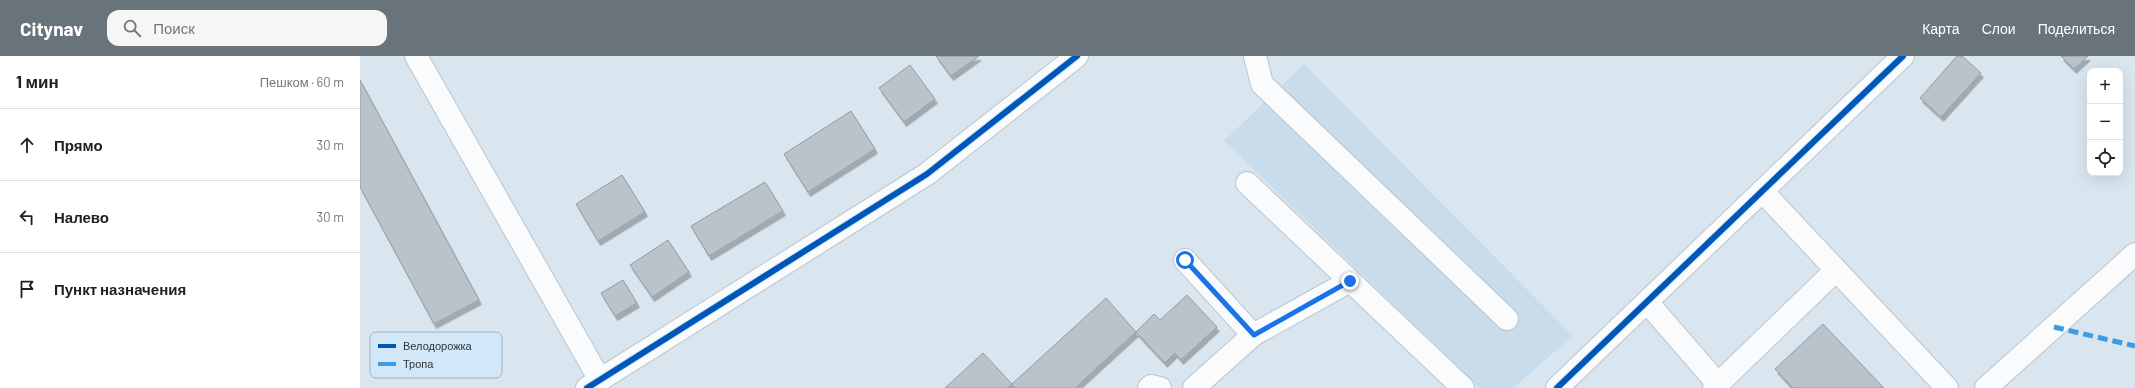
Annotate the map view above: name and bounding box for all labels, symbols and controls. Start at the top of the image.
search box [107,10,387,46]
text: Citynav [20,17,83,40]
icon: search [121,17,143,39]
text: Поиск [153,19,195,37]
text: Карта [1922,20,1960,37]
text: Слои [1982,20,2016,37]
text: Поделиться [2038,20,2115,37]
map controls [2087,68,2123,176]
button: + [2087,68,2123,104]
text: 1 мин [16,71,59,91]
text: Пешком · 60 m [260,74,344,90]
button: − [2087,104,2123,140]
icon: ahead [16,134,38,156]
text: Прямо [54,136,103,154]
text: 30 m [317,137,344,153]
button: locate [2087,140,2123,176]
icon: left [16,206,38,228]
text: Налево [54,208,109,226]
text: 30 m [317,209,344,225]
route start [1176,251,1194,269]
route end [1341,272,1359,290]
icon: arrive [16,278,38,300]
text: Пункт назначения [54,280,186,298]
legend [370,332,502,378]
text: Велодорожка [403,339,473,352]
text: Тропа [403,357,434,370]

